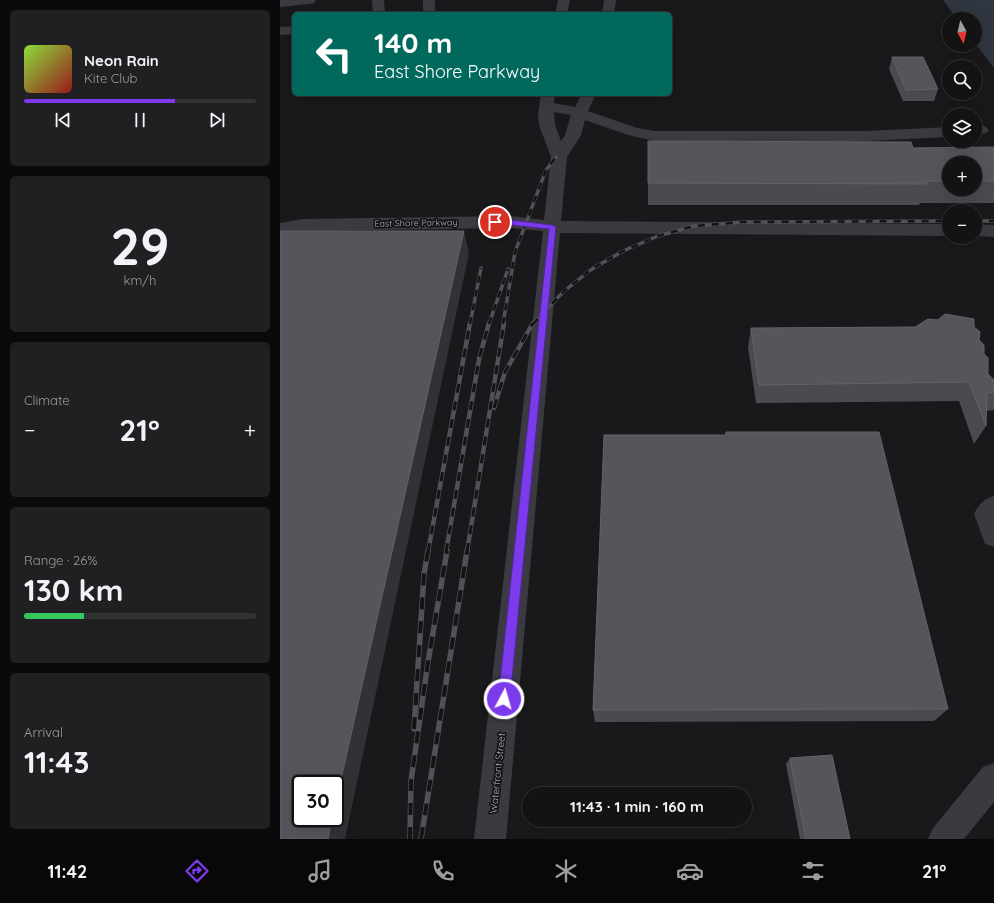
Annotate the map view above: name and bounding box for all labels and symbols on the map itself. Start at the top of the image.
north arrow [942,12,982,52]
pin [478,205,512,239]
street label: East Shore Parkway [374,216,458,229]
position arrow [483,678,525,720]
street label: Waterfront Street [487,732,508,814]
speed limit sign: 30 [292,775,344,827]

